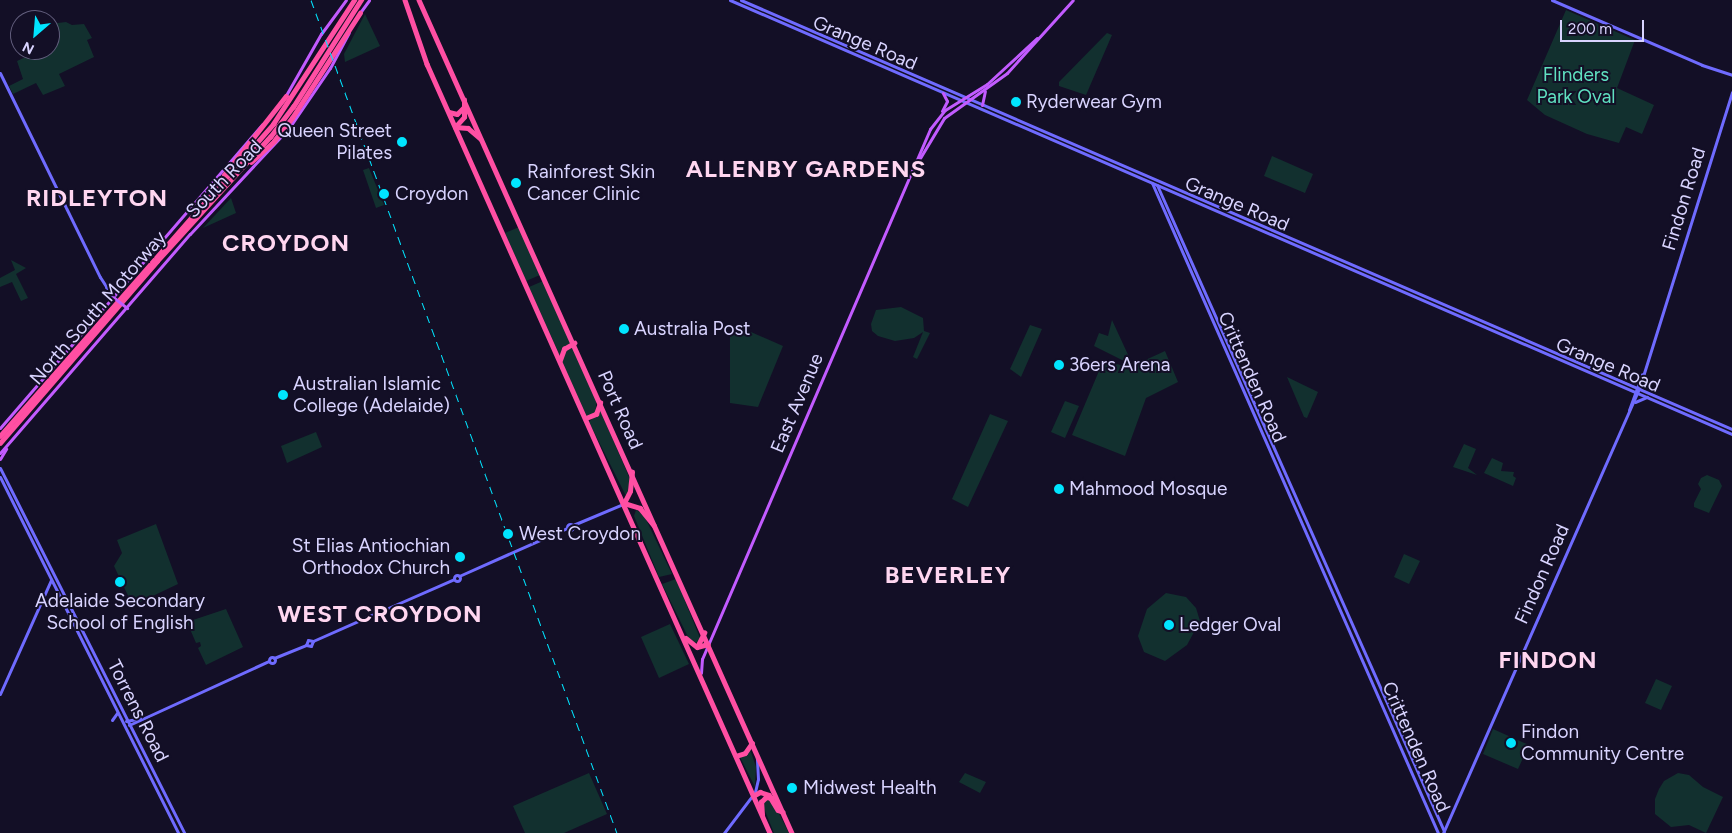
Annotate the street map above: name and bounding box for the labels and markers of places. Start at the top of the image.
place label: Ryderwear Gym [1026,91,1162,113]
marker: Ryderwear Gym [1010,96,1022,108]
place label: Queen Street Pilates [277,120,392,164]
marker: Queen Street Pilates [396,136,408,148]
place label: Rainforest Skin Cancer Clinic [527,161,655,205]
marker: Rainforest Skin Cancer Clinic [509,176,523,190]
place label: Croydon [395,183,468,205]
marker: Croydon [377,187,391,201]
place label: Australia Post [634,318,750,340]
marker: Australia Post [618,323,630,335]
place label: 36ers Arena [1069,354,1170,376]
marker: 36ers Arena [1053,359,1065,371]
place label: Australian Islamic College (Adelaide) [293,373,450,417]
marker: Australian Islamic College (Adelaide) [277,389,289,401]
place label: Mahmood Mosque [1069,478,1227,500]
marker: Mahmood Mosque [1053,483,1065,495]
place label: West Croydon [519,523,641,545]
marker: West Croydon [501,527,515,541]
place label: St Elias Antiochian Orthodox Church [292,535,450,579]
marker: St Elias Antiochian Orthodox Church [454,551,466,563]
marker: Adelaide Secondary School of English [114,576,126,588]
place label: Adelaide Secondary School of English [35,590,205,634]
place label: Ledger Oval [1179,614,1281,636]
marker: Ledger Oval [1163,619,1175,631]
place label: Findon Community Centre [1521,721,1684,765]
marker: Findon Community Centre [1505,737,1517,749]
place label: Midwest Health [803,777,937,799]
marker: Midwest Health [785,781,799,795]

